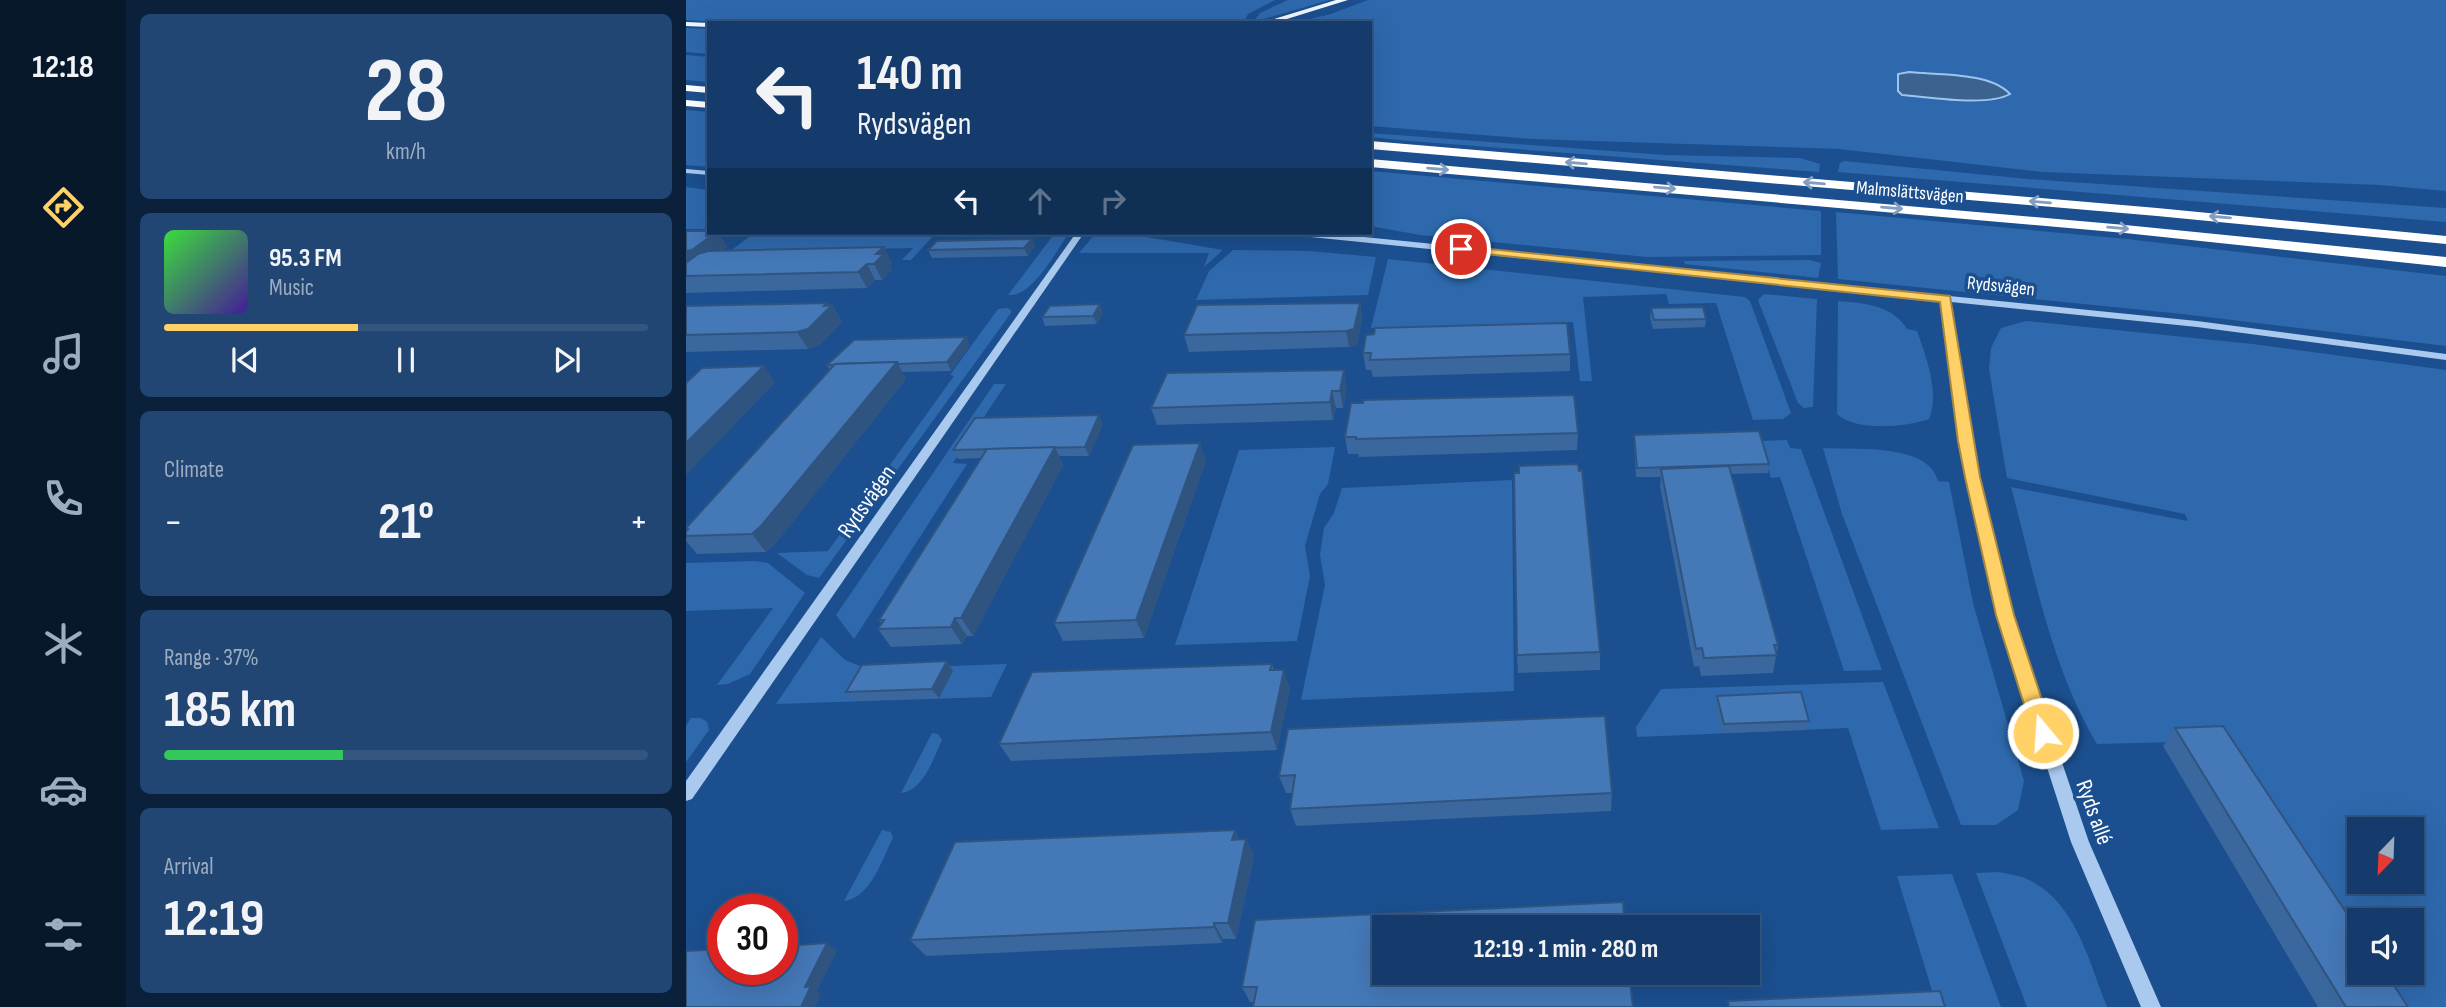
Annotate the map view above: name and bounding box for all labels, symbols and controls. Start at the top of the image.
text: 28 [365,38,447,147]
text: 140 m [857,45,963,104]
text: 12:18 [32,48,94,87]
icon: left [742,49,833,140]
text: Rydsvägen [857,105,972,144]
text: km/h [386,138,426,166]
one-way arrow [1565,156,1587,169]
one-way arrow [1426,163,1449,176]
one-way arrow [1803,176,1825,189]
street label: Malmslättsvägen [1855,176,1965,209]
icon: left [948,182,986,220]
icon: ahead [1021,182,1059,220]
icon: right [1094,182,1132,220]
one-way arrow [1653,182,1676,195]
icon: directions [39,183,88,232]
one-way arrow [2030,195,2052,208]
one-way arrow [1880,202,1902,215]
one-way arrow [2209,210,2232,223]
pin [1431,219,1491,279]
one-way arrow [2106,222,2129,235]
icon: arrive [1442,230,1480,268]
text: 95.3 FM [269,243,342,274]
street label: Rydsvägen [1966,271,2036,301]
text: Music [269,274,314,302]
icon: music [39,329,88,378]
icon: previous [226,341,264,379]
icon: pause [387,341,425,379]
icon: next [548,341,586,379]
text: Climate [164,456,224,484]
street label: Rydsvägen [832,460,902,543]
icon: phone [39,474,88,523]
text: 21° [378,491,434,554]
text: − [164,500,183,545]
text: + [629,500,648,545]
icon: climate [39,619,88,668]
text: Range · 37% [164,644,259,672]
text: 185 km [164,679,296,742]
position arrow [2006,696,2080,770]
icon: car [39,765,88,814]
street label: Ryds allé [2069,776,2119,849]
north arrow [2347,817,2424,894]
map controls [2347,817,2424,985]
text: Arrival [164,853,213,881]
text: 12:19 [164,888,264,951]
speed limit sign: 30 [707,894,798,985]
button: sound [2347,908,2424,985]
icon: filters [39,910,88,959]
text: 12:19 · 1 min · 280 m [1474,934,1658,965]

